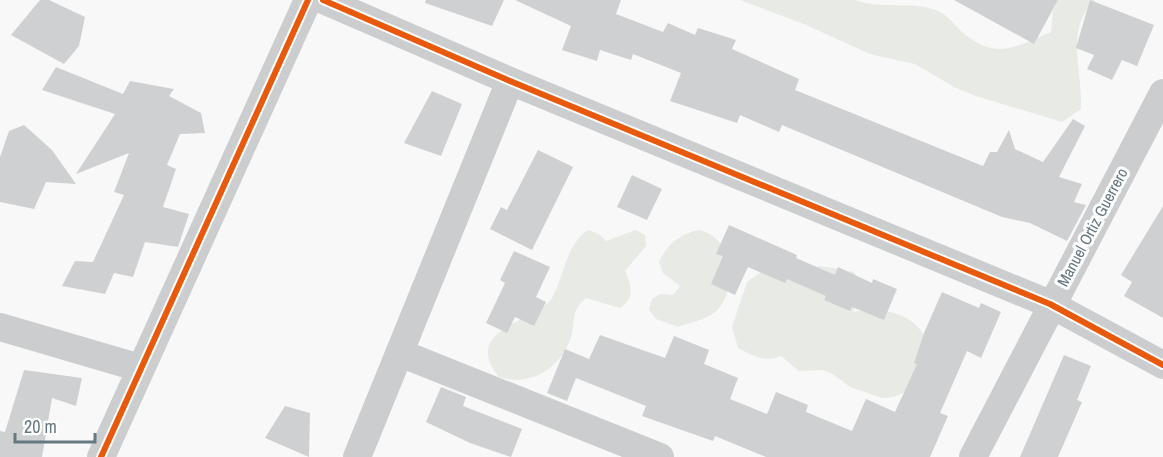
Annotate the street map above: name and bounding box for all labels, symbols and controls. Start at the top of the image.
street label: Manuel Ortiz Guerrero [1051,164,1133,290]
scale bar [15,406,94,444]
text: 20 m [24,414,57,439]

